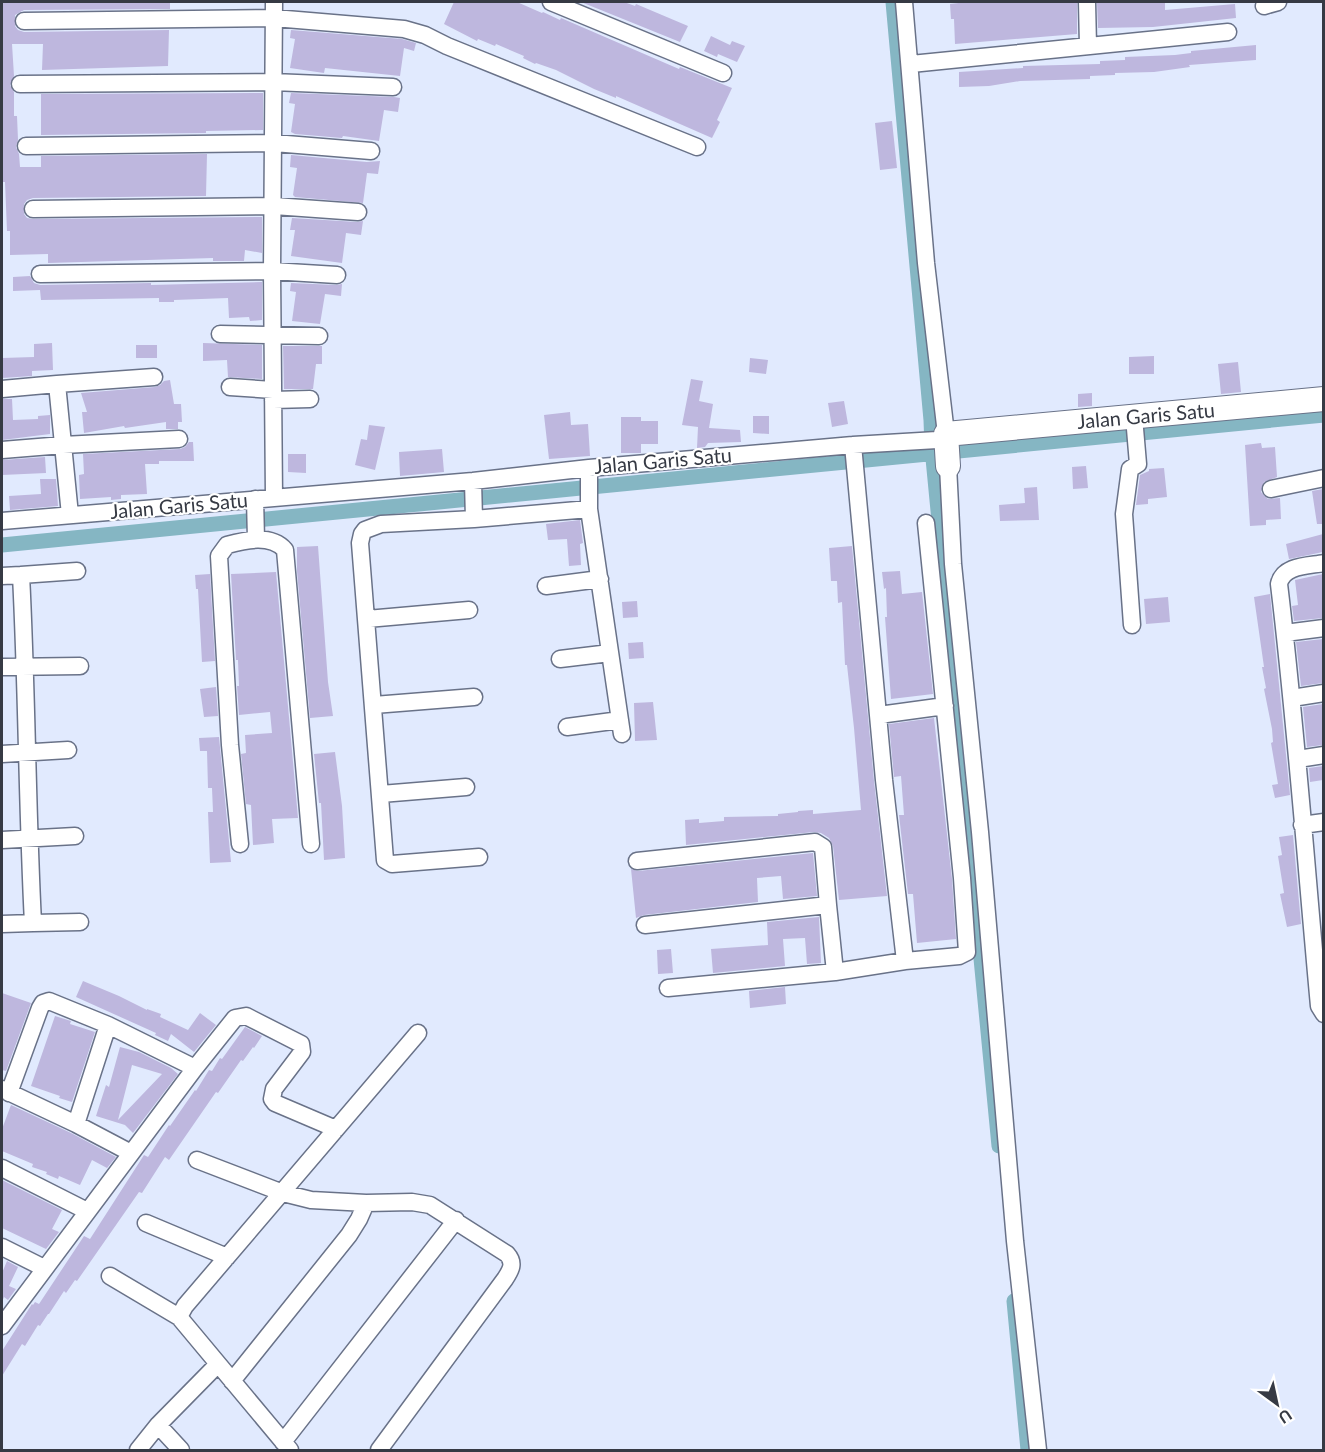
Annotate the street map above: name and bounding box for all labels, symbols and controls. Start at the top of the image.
street label: Jalan Garis Satu [1076,397,1216,433]
street label: Jalan Garis Satu [593,442,733,478]
street label: Jalan Garis Satu [109,487,249,523]
north arrow [1247,1374,1307,1434]
text: U [1275,1406,1296,1428]

